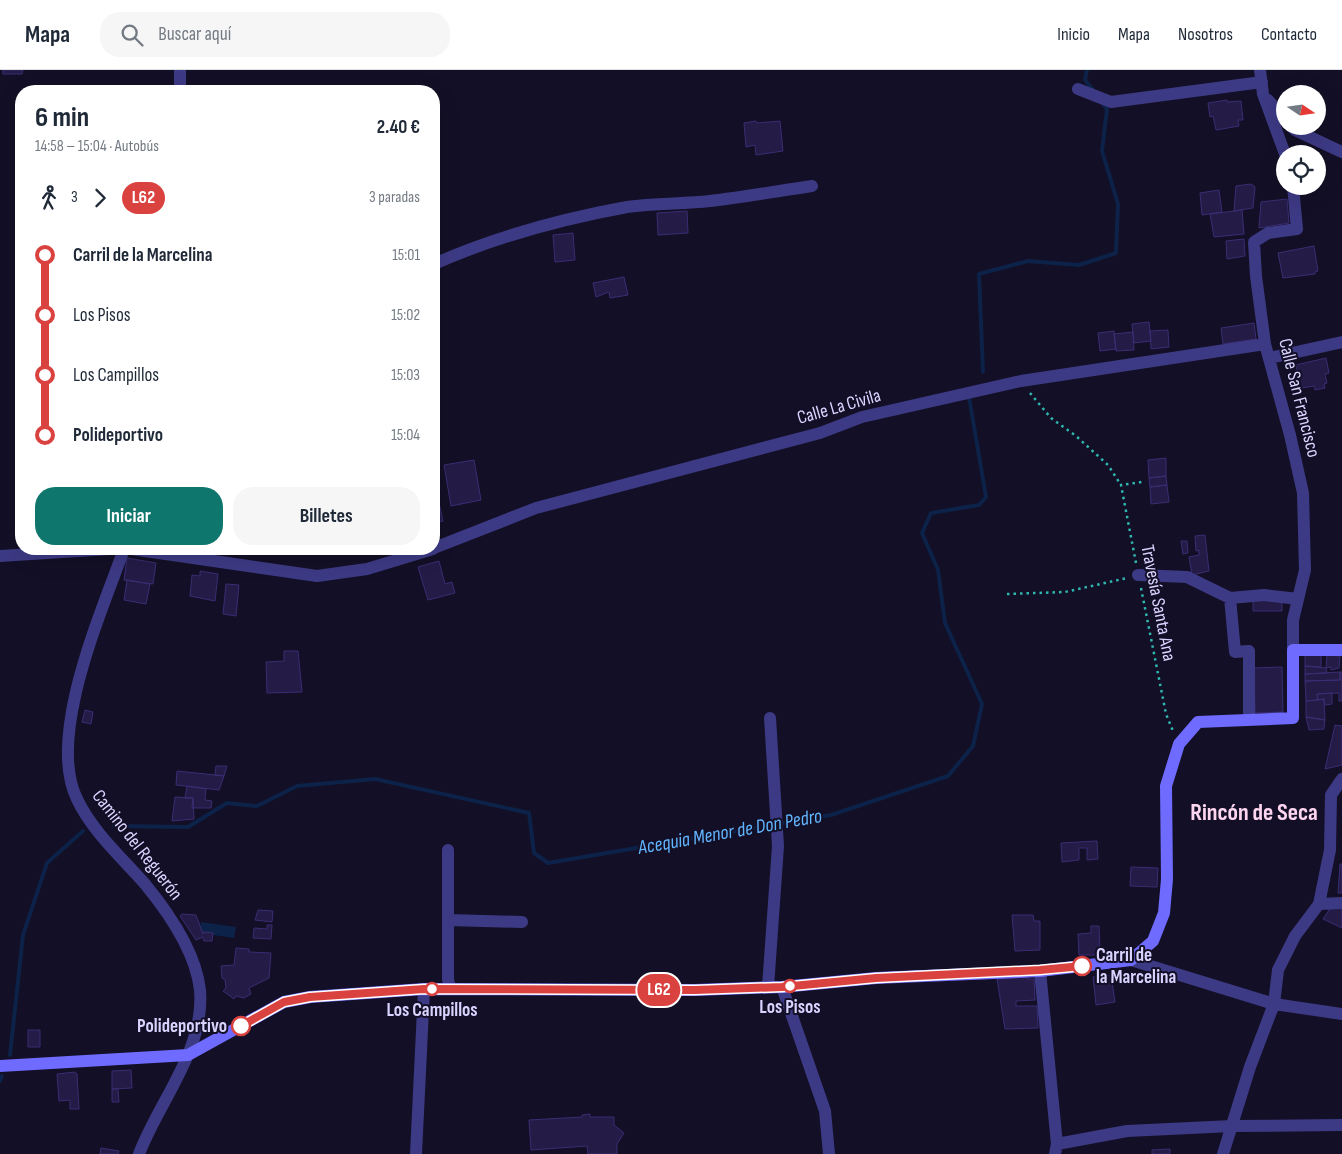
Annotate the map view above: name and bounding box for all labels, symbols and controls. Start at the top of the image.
search box [100,12,450,57]
text: Mapa [25,20,70,49]
icon: search [118,21,146,49]
text: Buscar aquí [158,23,231,46]
text: Inicio [1057,24,1090,45]
text: Mapa [1118,24,1150,45]
text: Nosotros [1178,24,1233,45]
text: Contacto [1261,24,1317,45]
north arrow [1276,85,1326,135]
map controls [1276,85,1326,195]
text: 6 min [35,101,89,134]
text: 2.40 € [377,116,420,139]
text: 14:58 – 15:04 · Autobús [35,137,159,156]
button: locate [1276,145,1326,195]
icon: walk [35,184,63,212]
icon: forward [86,184,114,212]
text: L62 [132,187,155,208]
text: 3 [71,188,78,207]
text: 3 paradas [369,188,420,207]
text: Carril de la Marcelina [73,244,212,267]
text: 15:01 [392,246,420,265]
text: Los Pisos [73,304,131,327]
text: 15:02 [391,306,420,325]
street label: Calle San Francisco [1273,336,1325,460]
text: Los Campillos [73,364,159,387]
text: 15:03 [391,366,420,385]
street label: Calle La Civila [795,384,883,430]
text: Polideportivo [73,424,163,447]
text: 15:04 [391,426,420,445]
button: Iniciar [35,487,223,545]
button: Billetes [233,487,420,545]
street label: Travesía Santa Ana [1135,543,1181,663]
street label: Camino del Reguerón [87,785,187,905]
district label: Rincón de Seca [1190,798,1318,827]
water label: Acequia Menor de Don Pedro [635,804,824,860]
place label: Carril de la Marcelina [1096,944,1176,989]
marker: Carril de la Marcelina [1072,956,1092,976]
line badge: L62 [630,974,688,1006]
text: L62 [647,979,671,1000]
marker: Los Pisos [783,979,797,993]
marker: Los Campillos [425,982,439,996]
place label: Los Pisos [759,996,821,1019]
place label: Los Campillos [386,999,478,1022]
place label: Polideportivo [137,1015,227,1038]
marker: Polideportivo [231,1016,251,1036]

